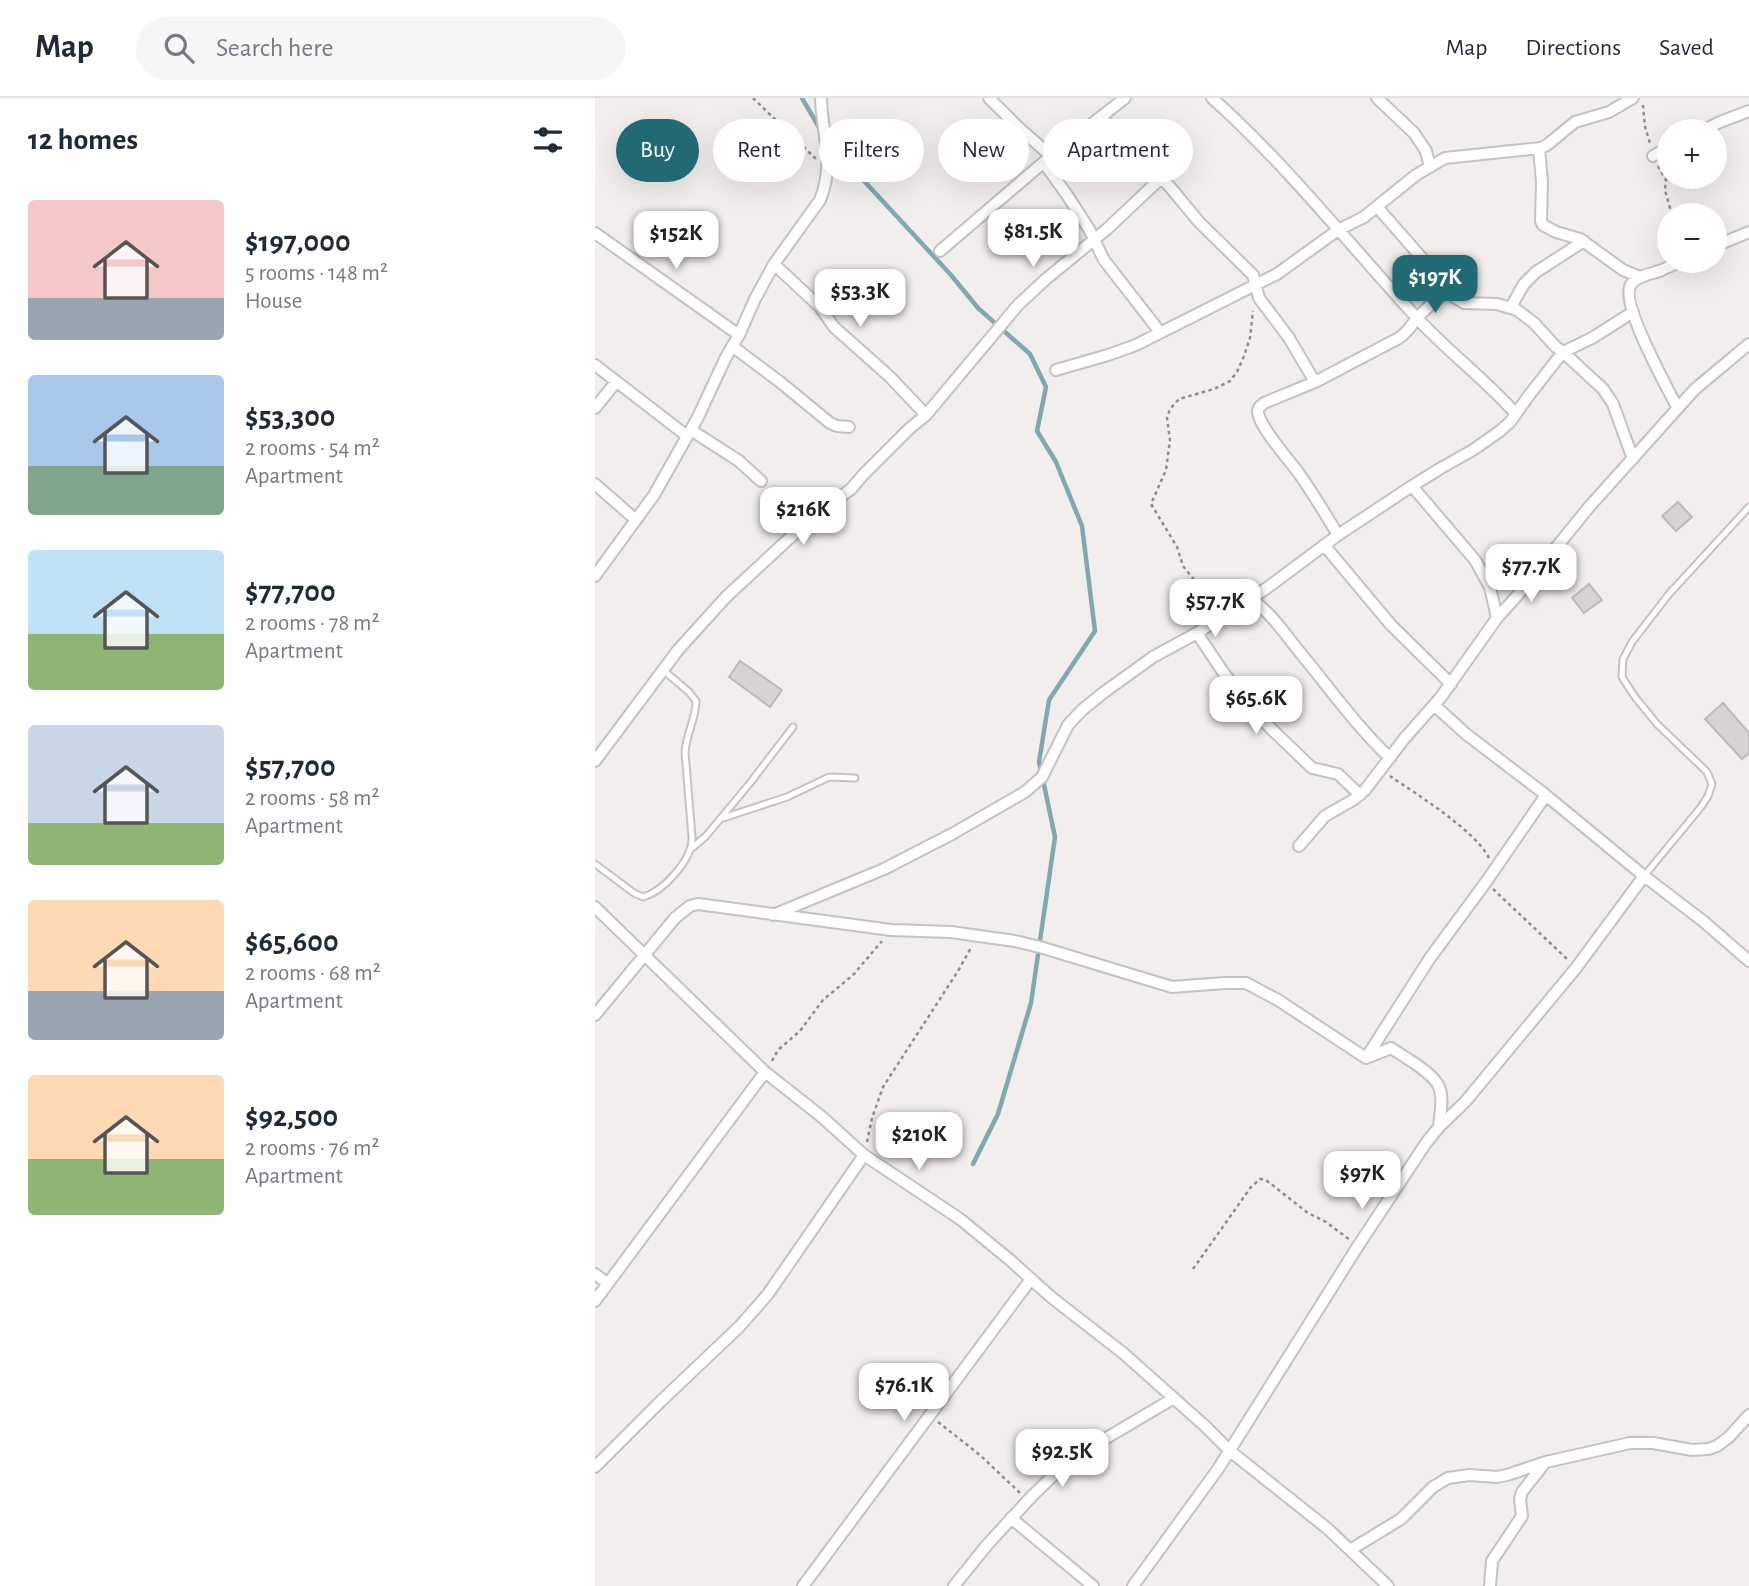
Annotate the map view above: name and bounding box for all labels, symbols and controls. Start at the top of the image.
search box [136,17,626,80]
icon: search [160,29,198,67]
text: Map [35,31,94,64]
text: Search here [216,35,334,61]
text: Map [1445,36,1487,60]
text: Directions [1525,36,1621,60]
text: Saved [1659,36,1714,60]
chip: Buy [616,119,699,182]
chip: Rent [713,119,805,182]
chip: Filters [819,119,924,182]
chip: New [938,119,1029,182]
chip: Apartment [1043,119,1193,182]
map controls [1657,119,1727,273]
button: + [1657,119,1727,189]
icon: filters [529,121,567,159]
text: 12 homes [28,125,138,155]
button: − [1657,203,1727,273]
pin: $81.5K [976,209,1090,269]
pin: $152K [627,212,725,271]
text: $81.5K [1004,220,1062,243]
text: $152K [650,222,702,245]
text: $197,000 [245,227,351,257]
icon: home [84,228,168,312]
pin: $197K [1386,256,1484,315]
text: 5 rooms · 148 m² [245,262,388,285]
text: $197K [1408,266,1462,289]
pin: $53.3K [803,270,917,329]
text: $53.3K [831,280,889,303]
text: House [245,290,302,313]
text: $53,300 [245,402,335,432]
icon: home [84,403,168,487]
text: 2 rooms · 54 m² [245,437,380,460]
text: Apartment [245,465,343,488]
pin: $216K [754,488,852,547]
text: $216K [776,498,830,521]
pin: $77.7K [1474,545,1588,604]
text: $77.7K [1502,555,1560,578]
text: $77,700 [245,577,336,607]
icon: home [84,578,168,662]
pin: $57.7K [1158,580,1272,639]
text: $57.7K [1186,590,1244,613]
text: 2 rooms · 78 m² [245,612,380,635]
text: Apartment [245,640,343,663]
pin: $65.6K [1199,676,1313,736]
text: $65.6K [1225,687,1287,710]
text: $57,700 [245,752,336,782]
icon: home [84,753,168,837]
text: 2 rooms · 58 m² [245,787,380,810]
text: Apartment [245,815,343,838]
text: $65,600 [245,927,339,957]
icon: home [84,928,168,1012]
text: 2 rooms · 68 m² [245,962,381,985]
text: Apartment [245,990,343,1013]
text: $92,500 [245,1102,338,1132]
icon: home [84,1103,168,1187]
pin: $210K [870,1112,968,1172]
text: $210K [892,1123,946,1146]
text: 2 rooms · 76 m² [245,1137,379,1160]
pin: $97K [1321,1152,1403,1211]
text: $97K [1340,1162,1384,1185]
text: Apartment [245,1165,343,1188]
pin: $76.1K [847,1364,961,1423]
text: $76.1K [875,1374,933,1397]
pin: $92.5K [1005,1430,1119,1489]
text: $92.5K [1032,1440,1092,1463]

